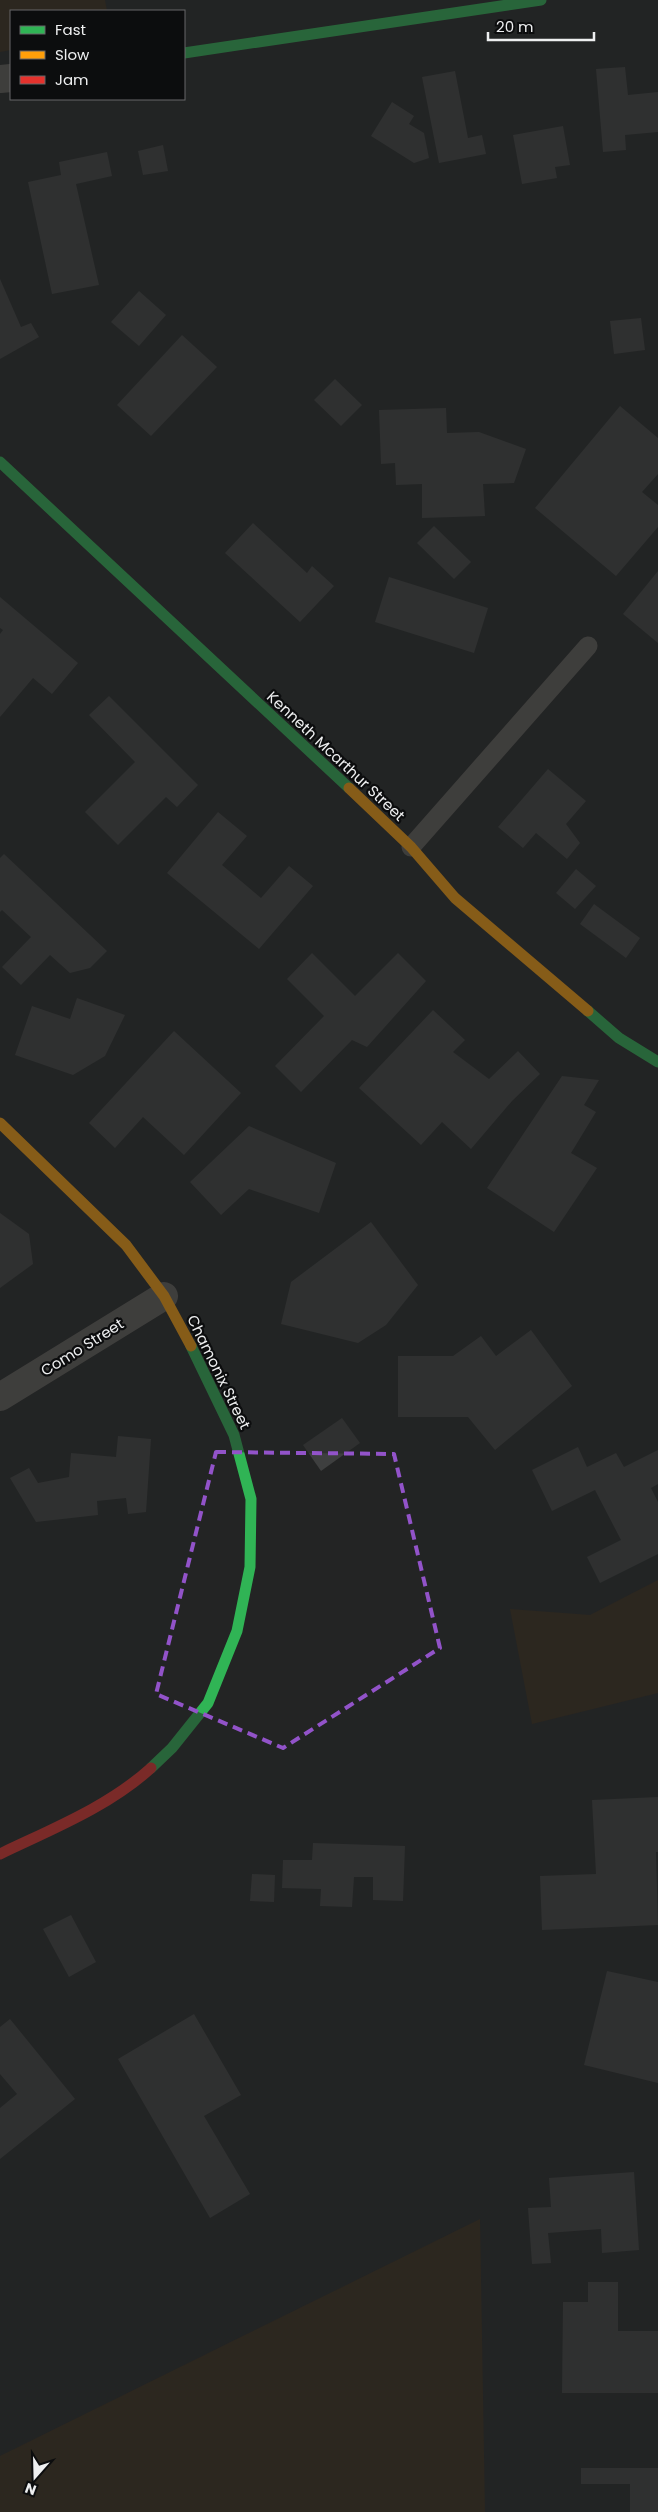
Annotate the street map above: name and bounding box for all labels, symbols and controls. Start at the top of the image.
legend [10,10,185,100]
scale bar [488,10,594,42]
text: 20 m [496,16,534,37]
text: Fast [55,19,86,40]
text: Slow [55,44,90,65]
text: Jam [55,69,89,90]
street label: Kenneth Mcarthur Street [262,686,410,826]
street label: Chamonix Street [182,1311,256,1433]
street label: Como Street [37,1313,127,1381]
north arrow [10,2452,60,2502]
text: N [22,2478,39,2500]

